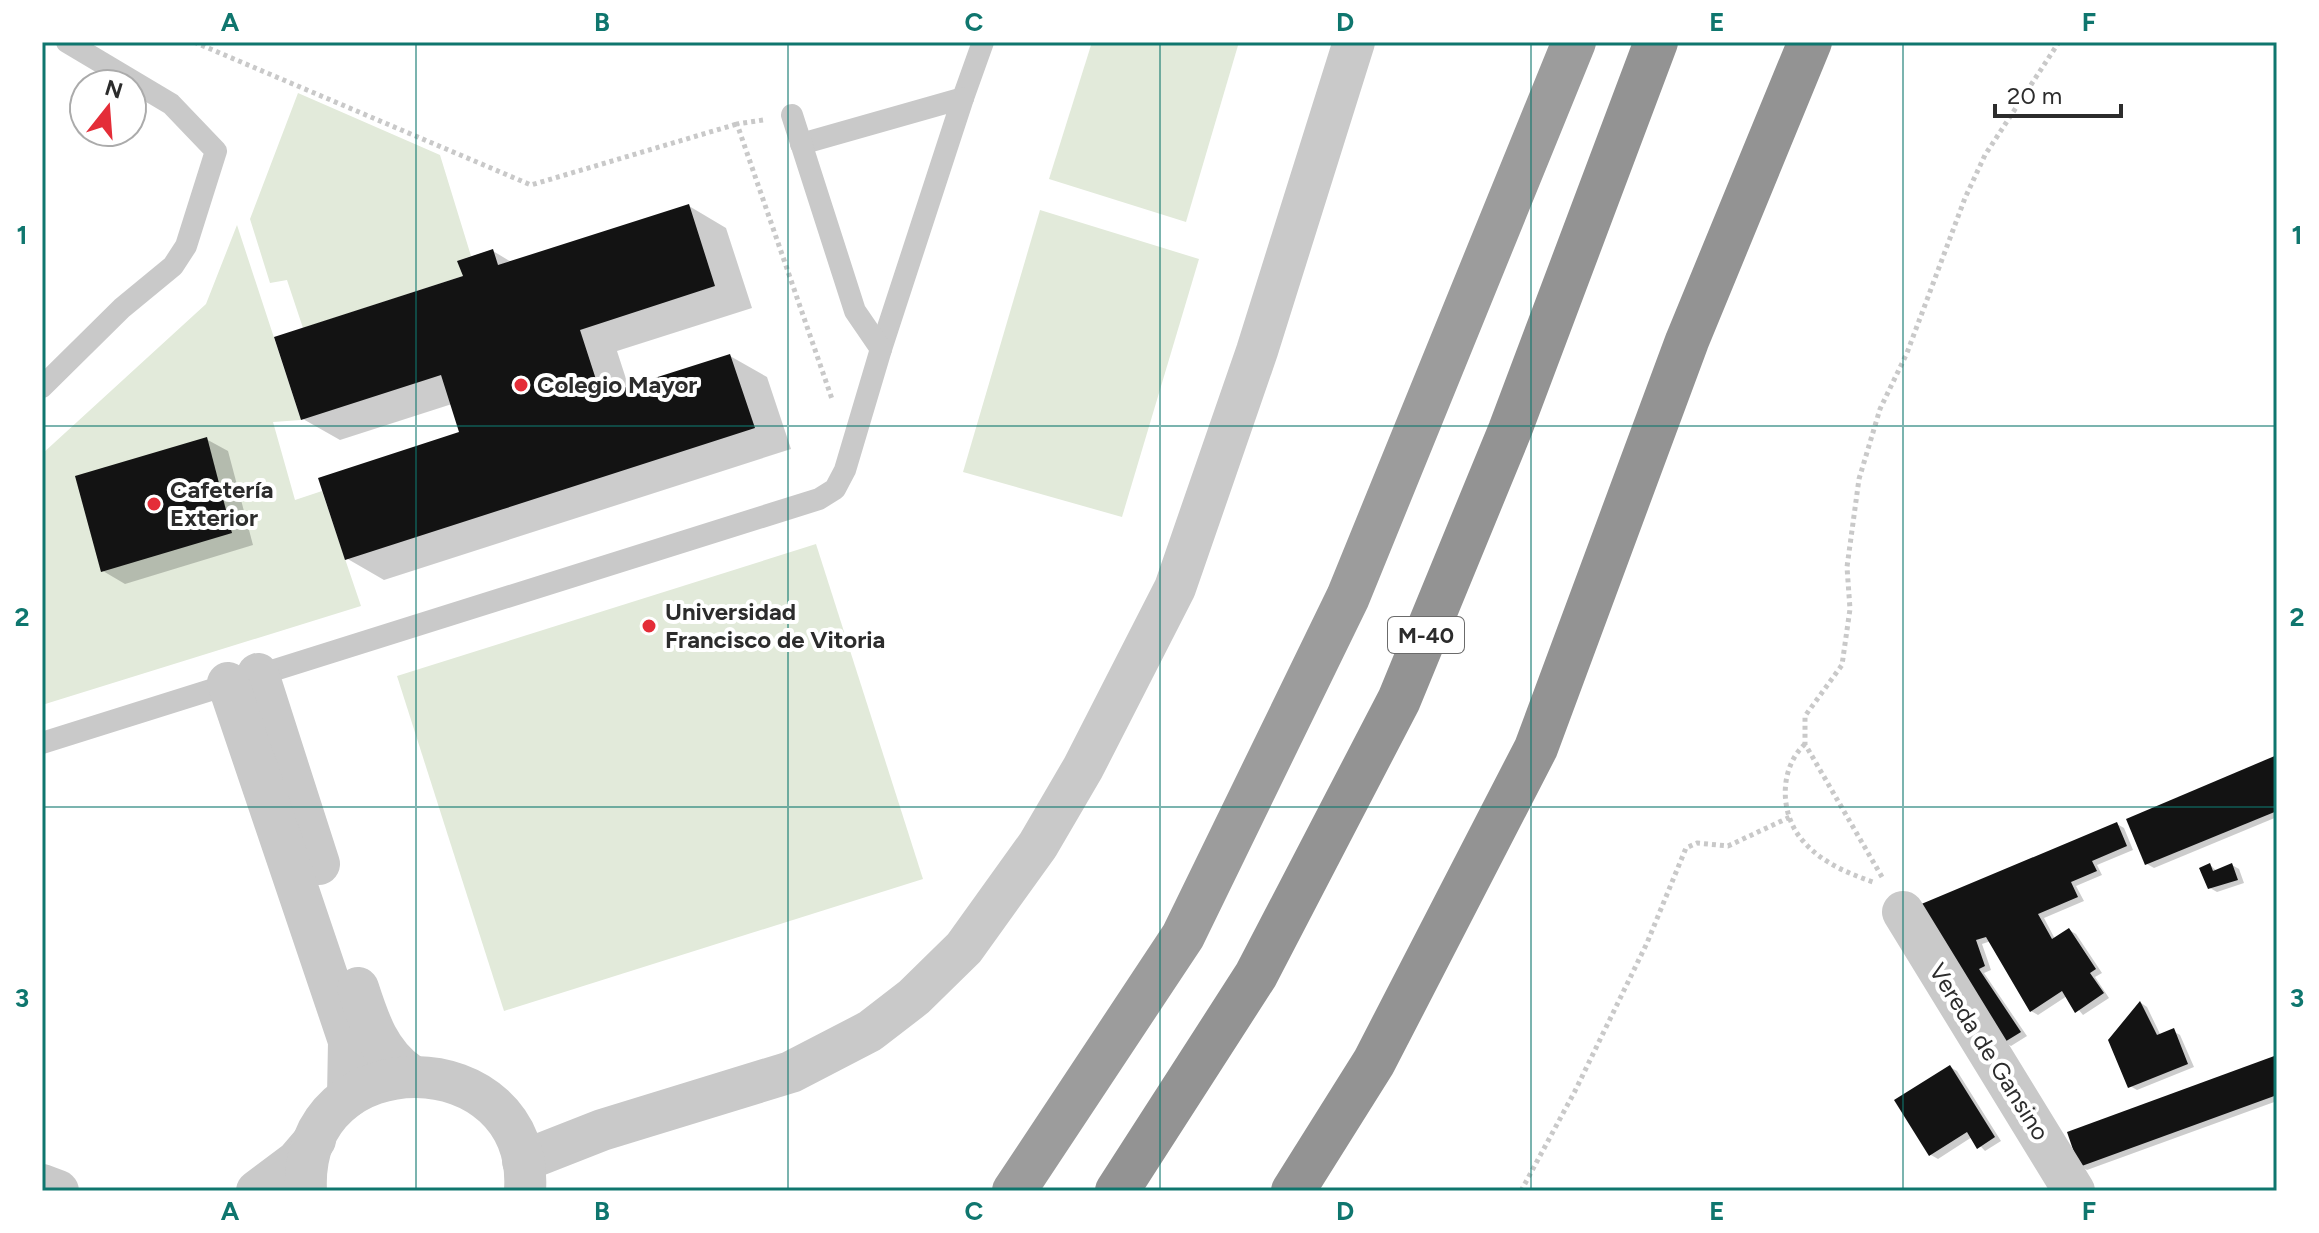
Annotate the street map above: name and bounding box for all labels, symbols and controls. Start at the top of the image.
text: A [221,6,240,38]
text: B [594,6,610,38]
text: C [965,6,984,38]
text: D [1336,6,1354,38]
text: E [1709,6,1725,38]
text: F [2082,6,2096,38]
north arrow [68,68,148,148]
scale bar [1995,68,2121,118]
text: N [102,74,126,105]
text: 20 m [2007,81,2062,110]
text: 1 [17,219,27,251]
text: 1 [2292,219,2302,251]
place label: Colegio Mayor [537,370,697,399]
marker: Colegio Mayor [512,376,530,394]
place label: Cafetería Exterior [170,475,274,532]
marker: Cafetería Exterior [145,495,163,513]
place label: Universidad Francisco de Vitoria [665,597,885,654]
text: 2 [14,601,30,633]
text: 2 [2289,601,2305,633]
marker: Universidad Francisco de Vitoria [640,617,658,635]
road number: M-40 [1388,617,1464,653]
street label: Vereda de Gansino [1923,958,2056,1146]
text: 3 [15,982,29,1014]
text: 3 [2290,982,2304,1014]
text: A [221,1195,240,1227]
text: B [594,1195,610,1227]
text: C [965,1195,984,1227]
text: D [1336,1195,1354,1227]
text: E [1709,1195,1725,1227]
text: F [2082,1195,2096,1227]

